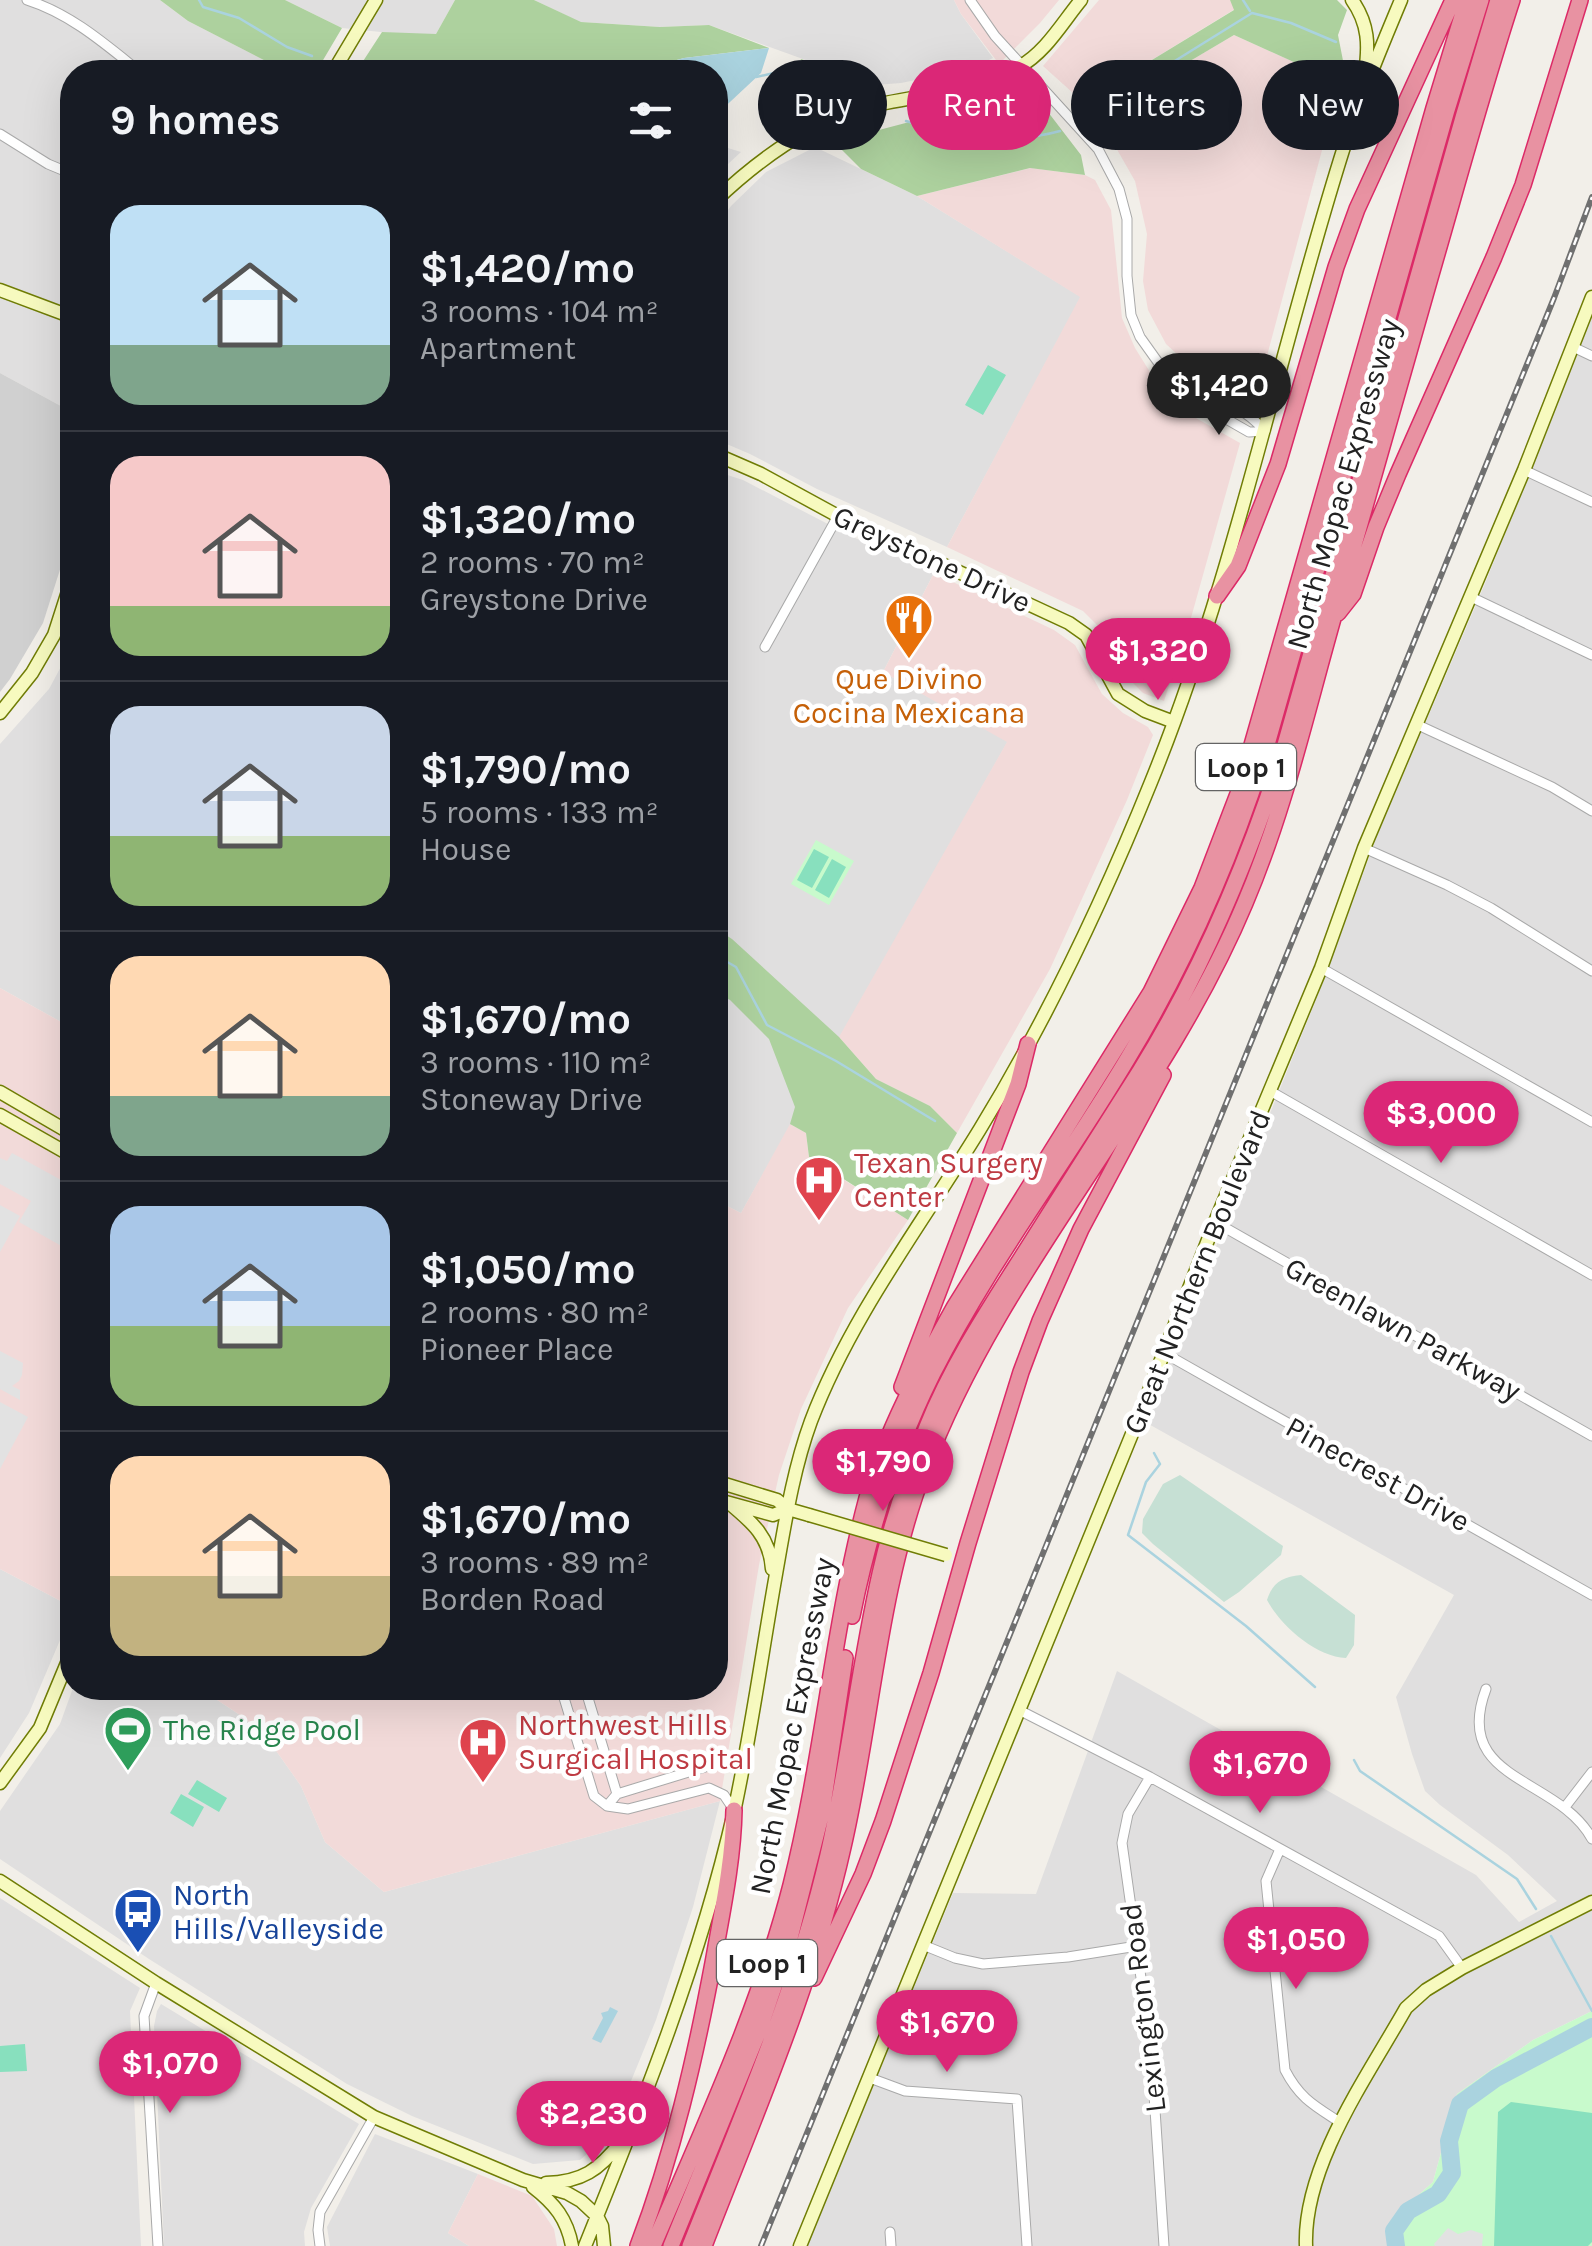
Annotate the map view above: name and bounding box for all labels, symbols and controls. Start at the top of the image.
chip: Buy [758,60,887,150]
chip: Rent [907,60,1051,150]
chip: Filters [1071,60,1242,150]
chip: New [1262,60,1399,150]
icon: filters [623,93,678,148]
text: 9 homes [110,95,280,145]
text: $1,420/mo [420,243,635,293]
icon: home [190,245,310,365]
text: 3 rooms · 104 m² [420,293,659,330]
street label: North Mopac Expressway [1278,314,1408,654]
text: Apartment [420,330,576,367]
pin: $1,420 [1138,353,1300,438]
text: $1,420 [1169,367,1269,404]
text: $1,320/mo [420,494,636,544]
icon: home [190,496,310,616]
street label: Greystone Drive [828,498,1036,620]
text: 2 rooms · 70 m² [420,544,645,581]
text: Greystone Drive [420,581,648,618]
restaurant icon: Que Divino Cocina Mexicana [883,592,935,660]
pin: $1,320 [1077,618,1239,703]
text: $1,320 [1107,632,1209,669]
place label: Que Divino Cocina Mexicana [793,661,1025,731]
text: $1,790/mo [420,744,631,794]
road number: Loop 1 [1196,744,1296,790]
icon: home [190,746,310,866]
text: 5 rooms · 133 m² [420,794,659,831]
text: House [420,831,512,868]
text: $1,670/mo [420,994,631,1044]
icon: home [190,996,310,1116]
text: 3 rooms · 110 m² [420,1044,651,1081]
text: Stoneway Drive [420,1081,643,1118]
pin: $3,000 [1360,1081,1522,1166]
text: $3,000 [1386,1095,1496,1132]
street label: Great Northern Boulevard [1115,1105,1279,1439]
place label: Texan Surgery Center [854,1145,1043,1215]
hospital icon: Texan Surgery Center [793,1154,845,1222]
text: $1,050/mo [420,1244,636,1294]
icon: home [190,1246,310,1366]
street label: Greenlawn Parkway [1279,1249,1527,1409]
text: 2 rooms · 80 m² [420,1294,649,1331]
text: Pioneer Place [420,1331,613,1368]
street label: Pinecrest Drive [1280,1409,1476,1539]
pin: $1,790 [802,1429,964,1514]
text: $1,790 [834,1443,932,1480]
text: $1,670/mo [420,1494,631,1544]
icon: home [190,1496,310,1616]
text: 3 rooms · 89 m² [420,1544,649,1581]
street label: North Mopac Expressway [742,1554,842,1898]
text: Borden Road [420,1581,605,1618]
sports icon: The Ridge Pool [102,1704,154,1772]
place label: Northwest Hills Surgical Hospital [518,1707,753,1777]
place label: The Ridge Pool [163,1712,361,1748]
hospital icon: Northwest Hills Surgical Hospital [457,1716,509,1784]
pin: $1,670 [1179,1731,1341,1816]
text: $1,670 [1211,1745,1309,1782]
place label: North Hills/Valleyside [173,1877,384,1947]
bus stop icon: North Hills/Valleyside [112,1886,164,1954]
street label: Lexington Road [1112,1901,1174,2115]
pin: $1,050 [1215,1907,1377,1992]
text: $1,050 [1246,1921,1346,1958]
road number: Loop 1 [717,1940,817,1986]
pin: $1,670 [866,1990,1028,2075]
text: $1,670 [898,2004,996,2041]
pin: $1,070 [89,2031,251,2116]
text: $1,070 [121,2045,219,2082]
pin: $2,230 [512,2081,674,2166]
text: $2,230 [538,2095,648,2132]

